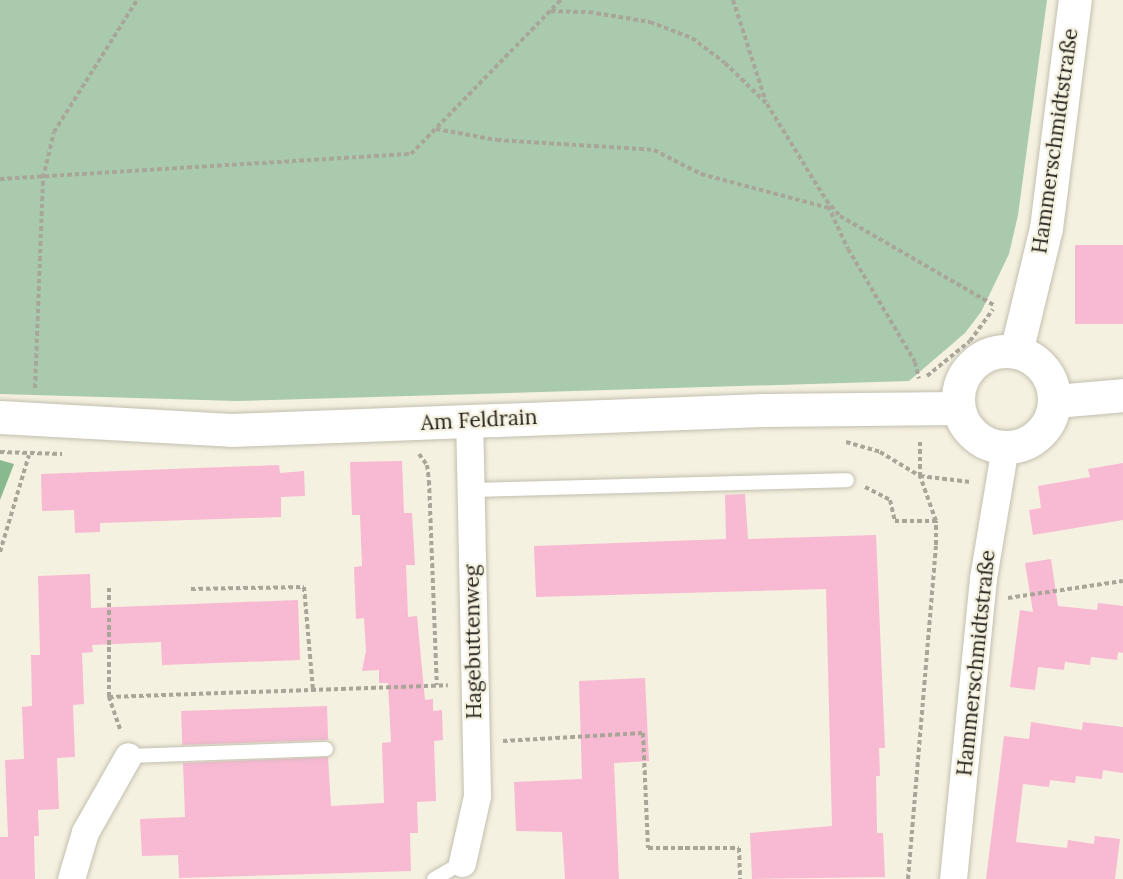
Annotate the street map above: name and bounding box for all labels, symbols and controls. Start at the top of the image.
street label: Hammerschmidtstraße [1027,27,1083,255]
street label: Am Feldrain [420,404,538,436]
street label: Hammerschmidtstraße [952,549,1000,777]
street label: Hagebuttenweg [459,565,487,719]

